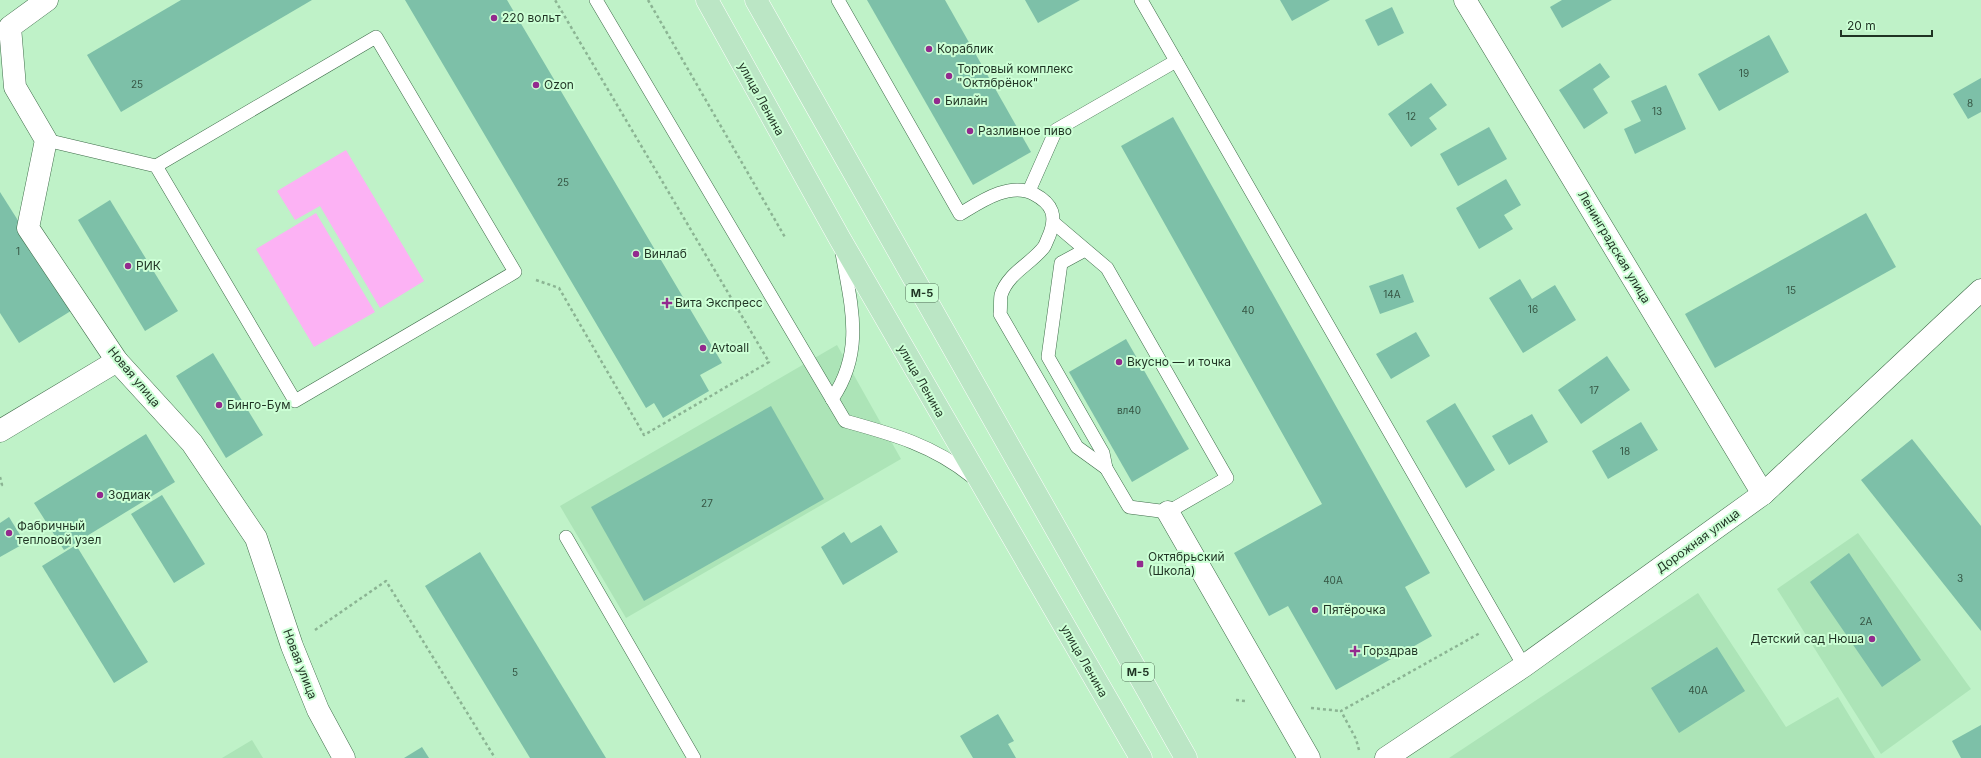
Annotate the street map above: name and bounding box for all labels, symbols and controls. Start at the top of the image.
place label: 220 вольт [502,10,561,25]
scale bar [1841,12,1932,38]
marker: 220 вольт [489,13,499,23]
text: 20 m [1847,18,1876,33]
place label: Кораблик [937,41,994,56]
marker: Кораблик [924,44,934,54]
street label: улица Ленина [735,59,788,138]
place label: Торговый комплекс "Октябрёнок" [957,61,1074,90]
house number: 19 [1739,67,1749,79]
marker: Торговый комплекс "Октябрёнок" [944,71,954,81]
place label: Ozon [544,77,574,92]
house number: 25 [131,78,143,90]
marker: Ozon [531,80,541,90]
place label: Билайн [945,93,988,108]
marker: Билайн [932,96,942,106]
house number: 8 [1967,97,1973,109]
house number: 13 [1652,105,1662,117]
house number: 12 [1406,110,1416,122]
place label: Разливное пиво [978,123,1072,138]
marker: Разливное пиво [965,126,975,136]
house number: 25 [557,176,569,188]
street label: Ленинградская улица [1575,188,1654,306]
house number: 1 [16,245,20,257]
place label: Винлаб [644,246,687,261]
marker: Винлаб [631,249,641,259]
place label: РИК [136,258,161,273]
marker: РИК [123,261,133,271]
road number: М-5 [906,284,938,302]
house number: 15 [1786,284,1796,296]
house number: 14А [1383,288,1401,300]
place label: Вита Экспресс [675,295,763,310]
marker: Вита Экспресс [662,298,672,308]
house number: 16 [1528,303,1538,315]
house number: 40 [1242,304,1254,316]
place label: Avtoall [711,340,749,355]
street label: улица Ленина [895,342,948,420]
marker: Avtoall [698,343,708,353]
street label: Новая улица [105,344,164,410]
place label: Вкусно — и точка [1127,354,1231,369]
marker: Вкусно — и точка [1114,357,1124,367]
house number: 17 [1589,384,1599,396]
place label: Бинго-Бум [227,397,290,412]
marker: Бинго-Бум [214,400,224,410]
house number: вл40 [1117,404,1141,416]
house number: 18 [1620,445,1630,457]
place label: Зодиак [108,487,151,502]
marker: Зодиак [95,490,105,500]
house number: 27 [701,497,713,509]
street label: Дорожная улица [1653,505,1742,576]
place label: Фабричный тепловой узел [17,518,101,547]
marker: Фабричный тепловой узел [4,528,14,538]
place label: Октябрьский (Школа) [1148,549,1225,578]
marker: Октябрьский (Школа) [1135,559,1145,569]
house number: 3 [1957,572,1963,584]
house number: 40А [1323,574,1343,586]
place label: Пятёрочка [1323,602,1386,617]
marker: Пятёрочка [1310,605,1320,615]
house number: 2А [1860,615,1873,627]
street label: улица Ленина [1058,622,1111,700]
street label: Новая улица [280,627,321,701]
place label: Детский сад Нюша [1751,631,1864,646]
marker: Детский сад Нюша [1867,634,1877,644]
place label: Горздрав [1363,643,1418,658]
marker: Горздрав [1350,646,1360,656]
road number: М-5 [1122,663,1154,681]
house number: 5 [512,666,518,678]
house number: 40А [1688,684,1708,696]

